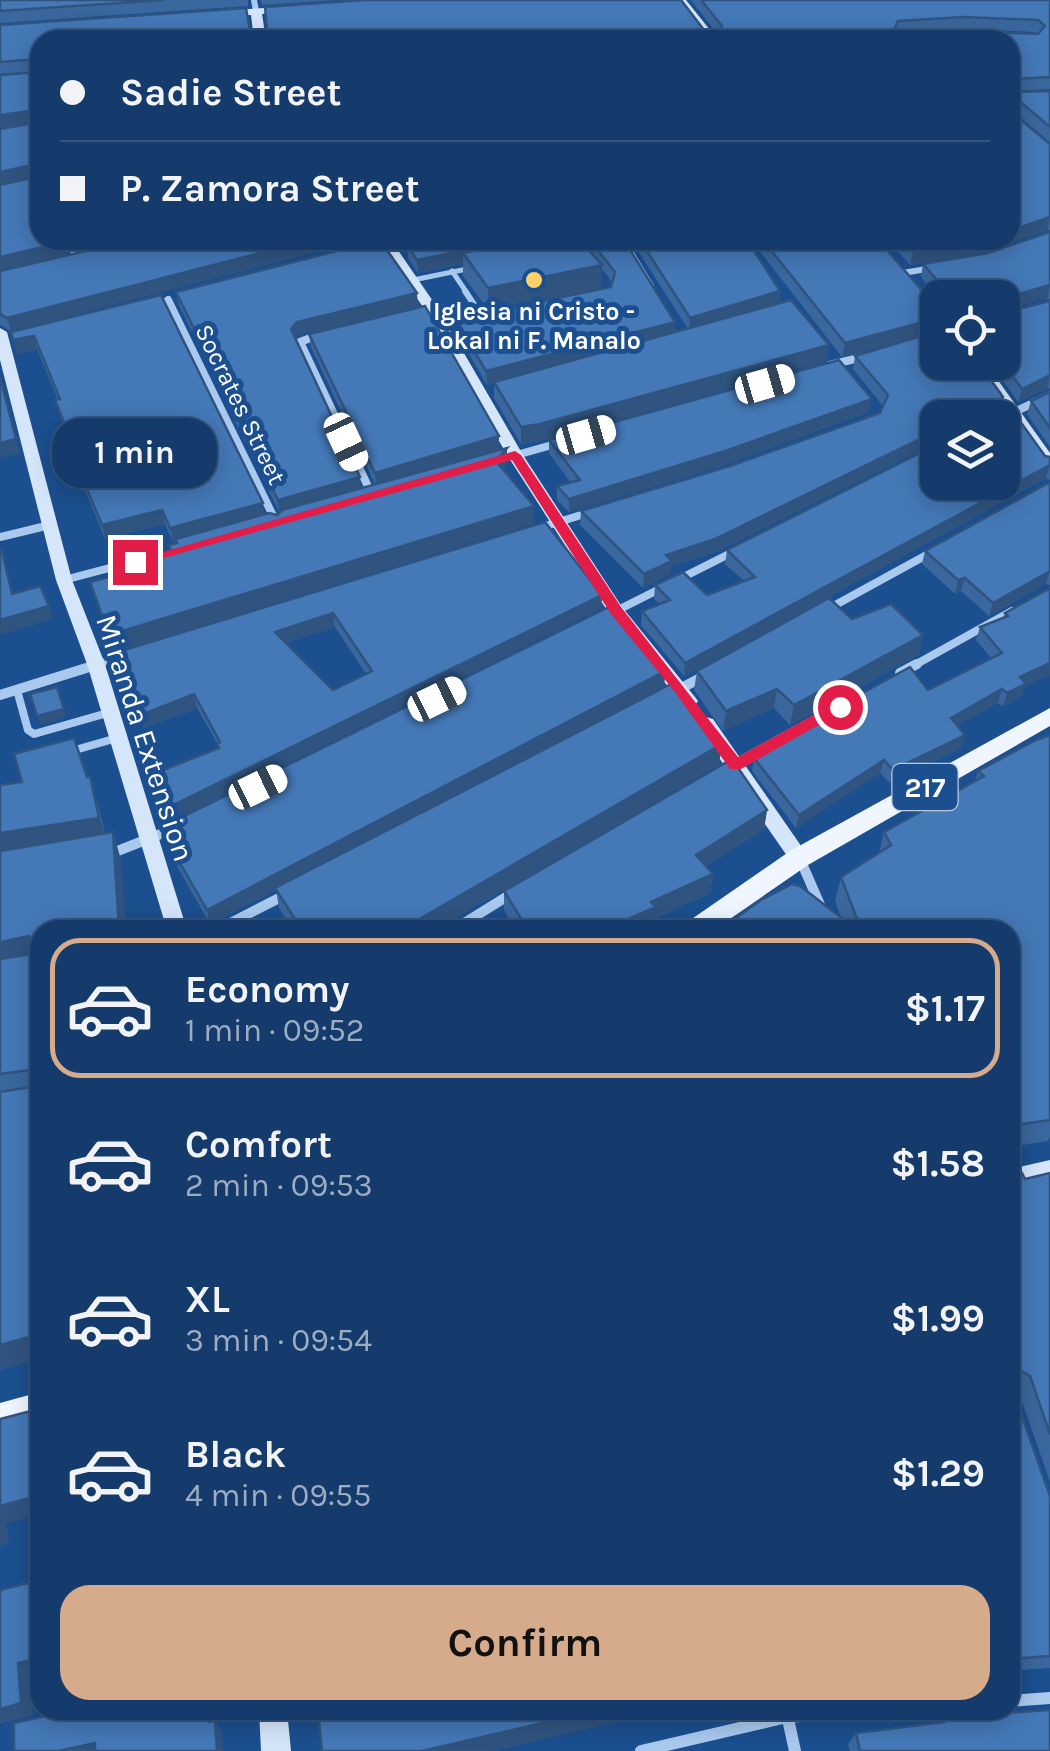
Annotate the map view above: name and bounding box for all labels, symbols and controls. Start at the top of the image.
text: Sadie Street [120,70,341,115]
text: P. Zamora Street [120,166,420,211]
marker: Iglesia ni Cristo - Lokal ni F. Manalo [523,269,545,291]
map controls [920,280,1020,500]
button: locate [920,280,1020,380]
place label: Iglesia ni Cristo - Lokal ni F. Manalo [427,297,641,355]
street label: Socrates Street [189,319,292,489]
car [732,361,798,407]
button: layers [920,400,1020,500]
car [320,408,372,476]
car [553,412,619,458]
callout: 1 min [52,417,218,487]
text: 1 min [94,434,175,471]
route end [113,540,158,585]
street label: Miranda Extension [88,610,202,866]
car [403,672,471,726]
route start [818,685,863,730]
car [224,760,292,814]
road number: 217 [892,764,958,810]
icon: car [65,963,155,1053]
text: Economy [185,967,349,1012]
text: $1.17 [905,986,985,1031]
text: 1 min · 09:52 [185,1012,364,1049]
icon: car [65,1118,155,1208]
text: Comfort [185,1122,332,1167]
text: $1.58 [890,1141,985,1186]
text: 2 min · 09:53 [185,1167,373,1204]
icon: car [65,1273,155,1363]
text: XL [185,1277,230,1322]
text: $1.99 [891,1296,985,1341]
text: 3 min · 09:54 [185,1322,372,1359]
icon: car [65,1428,155,1518]
text: Black [185,1432,286,1477]
text: $1.29 [891,1451,985,1496]
text: 4 min · 09:55 [185,1477,371,1514]
button: Confirm [60,1585,990,1700]

